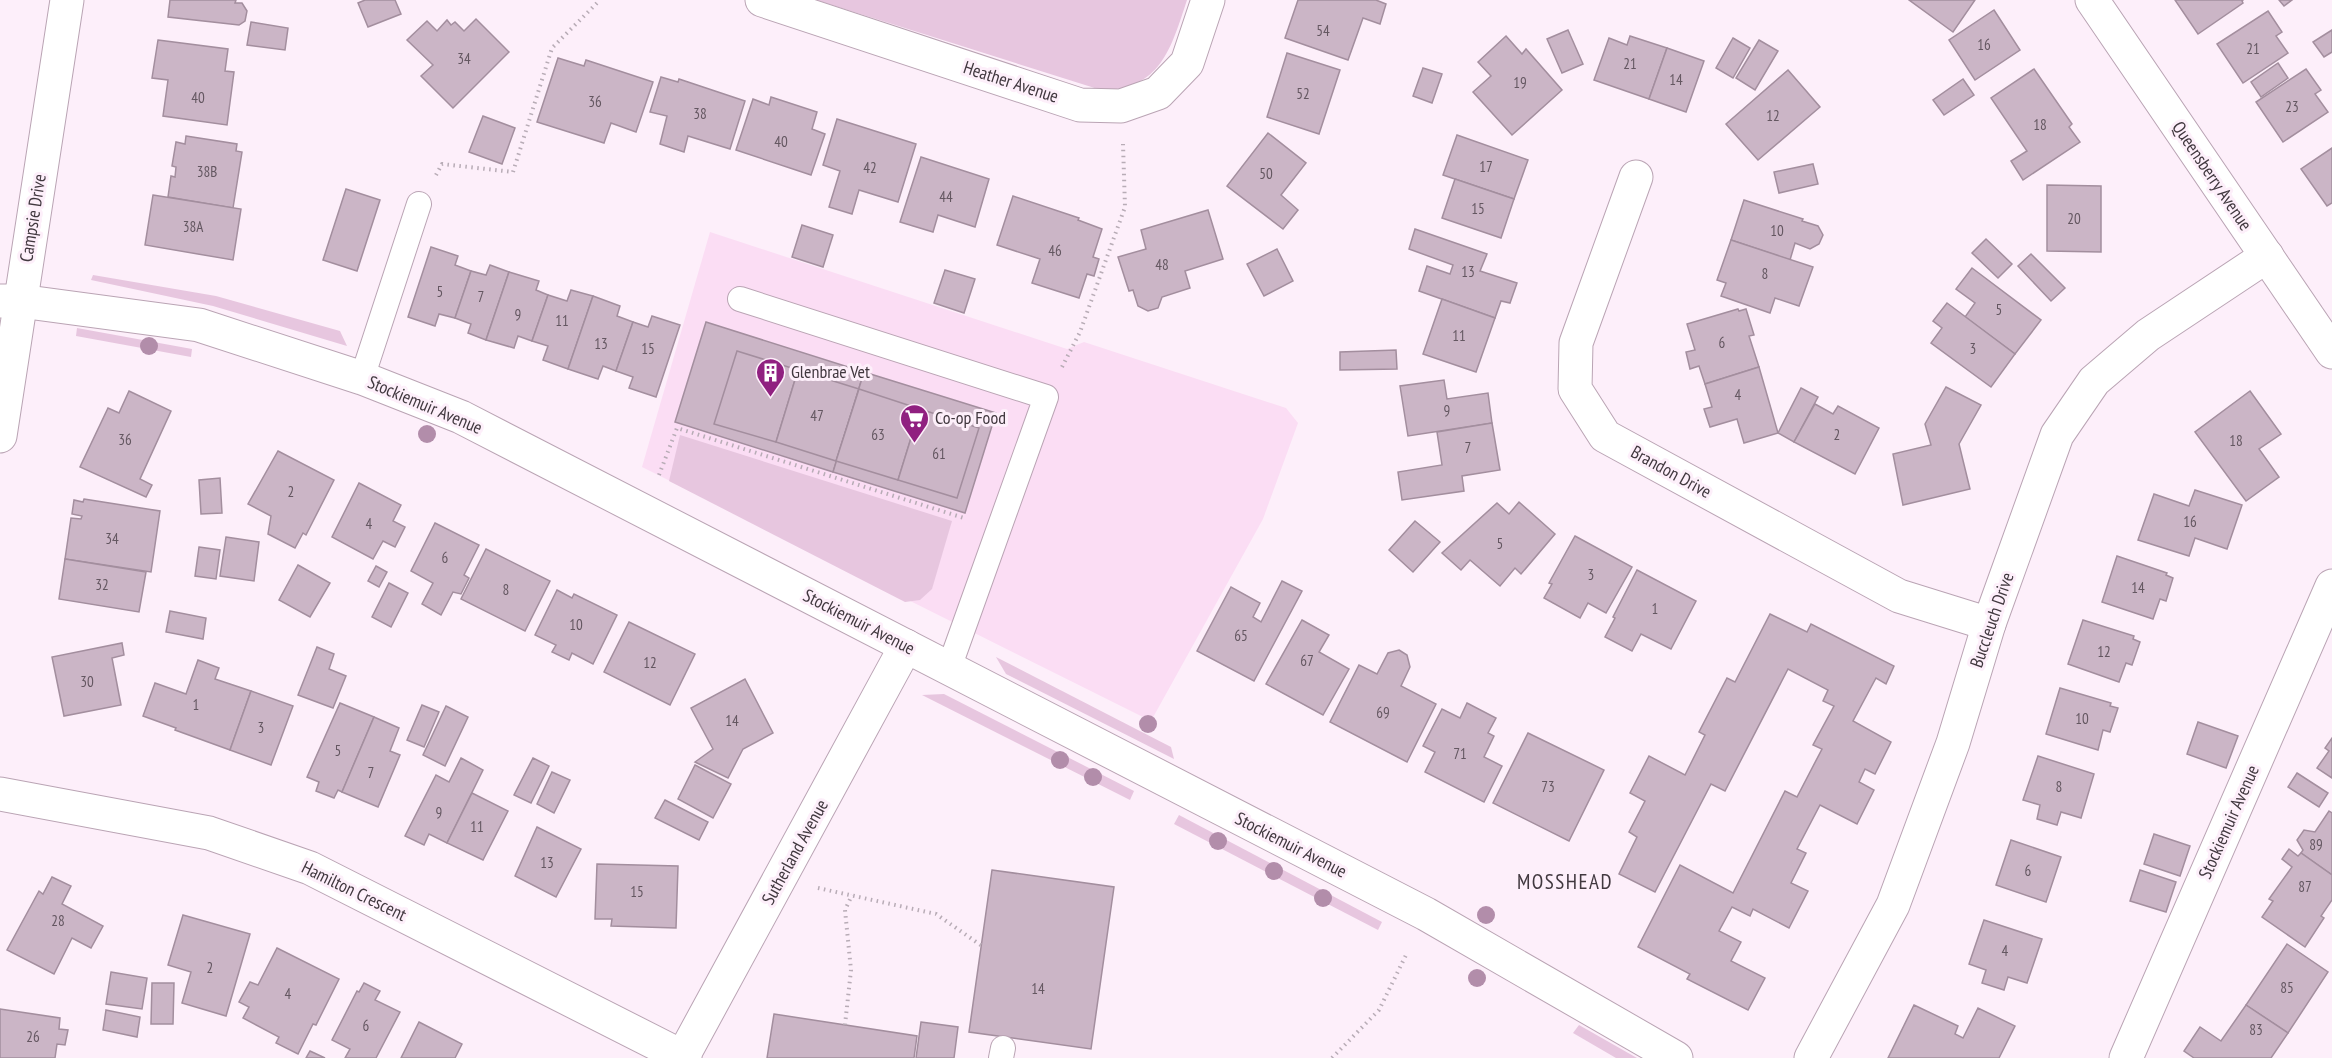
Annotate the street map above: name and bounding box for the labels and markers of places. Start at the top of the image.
building icon: Glenbrae Vet [754,356,786,398]
place label: Glenbrae Vet [791,360,870,383]
supermarket icon: Co-op Food [898,402,930,444]
place label: Co-op Food [935,406,1006,429]

